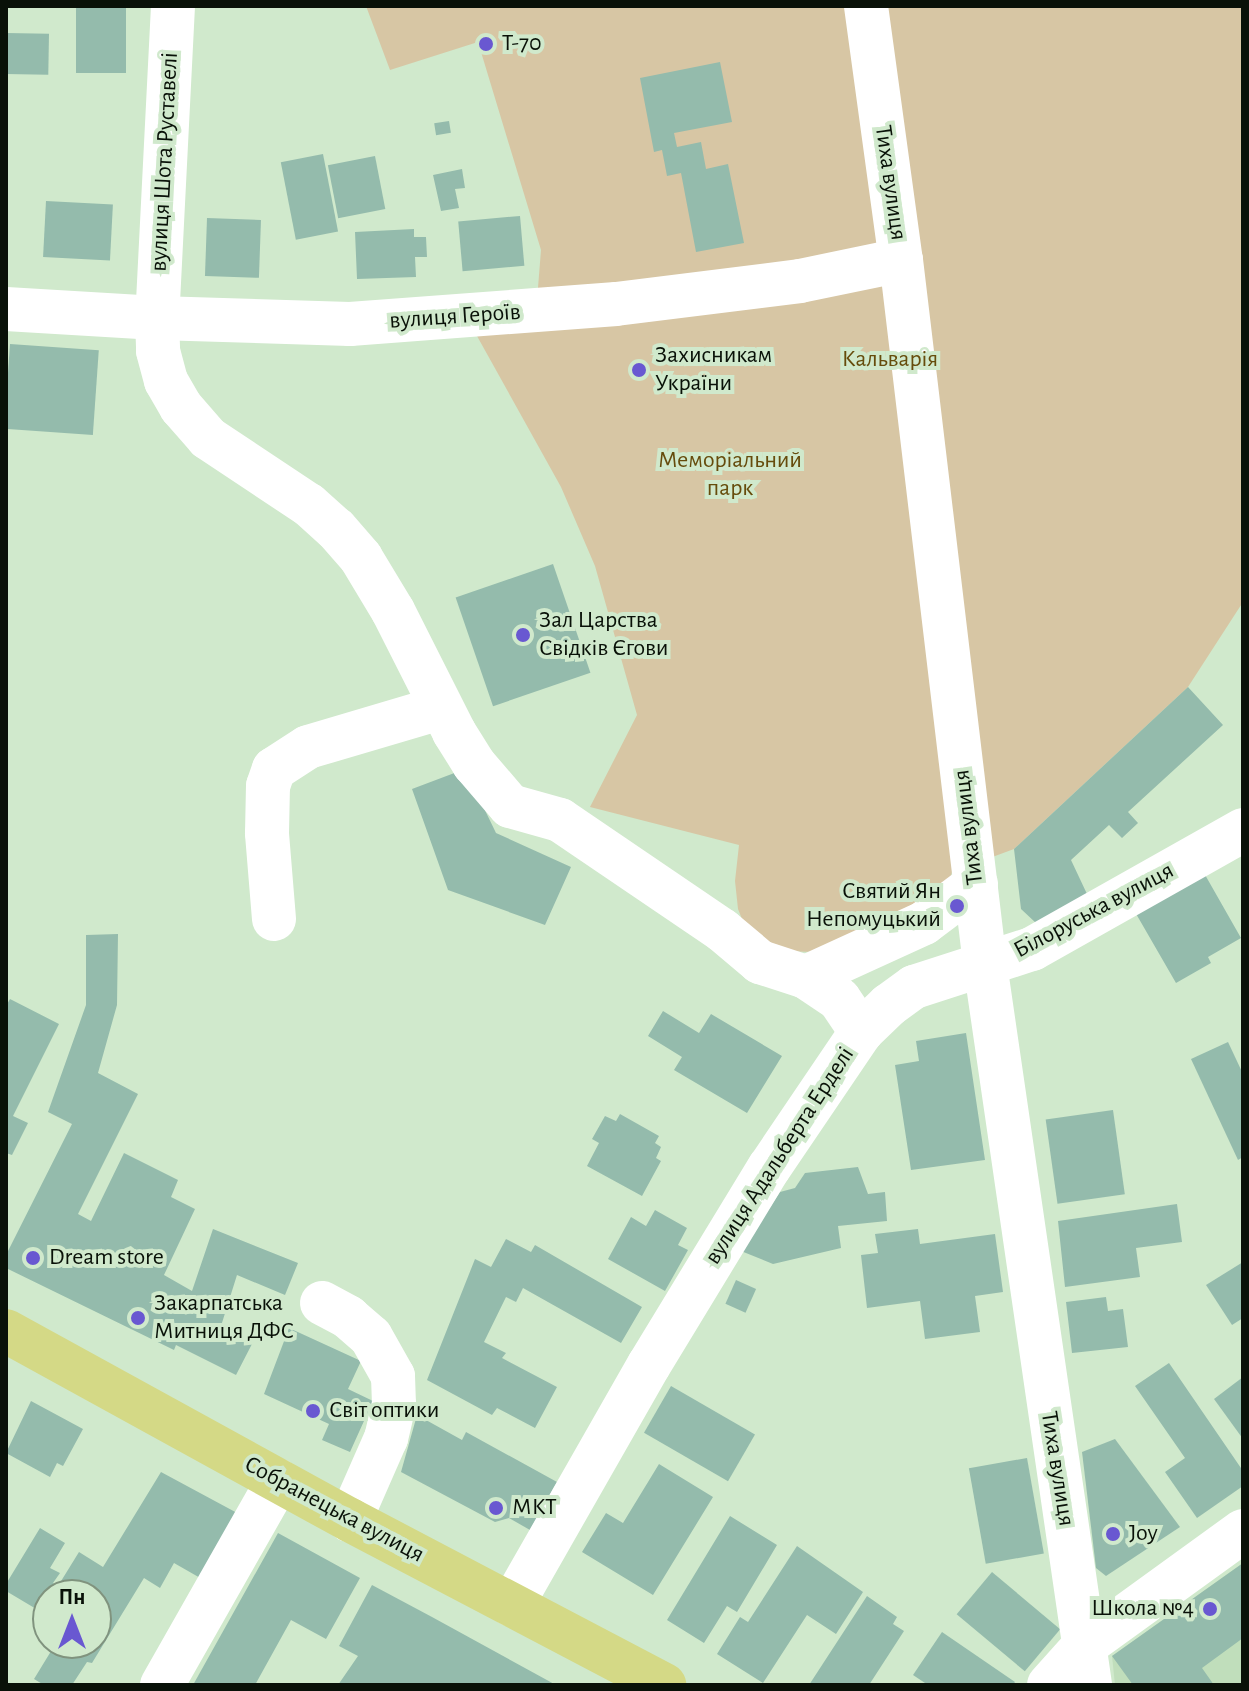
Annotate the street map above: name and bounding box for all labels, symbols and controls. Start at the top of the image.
place label: Т-70 [502,30,542,58]
marker: Т-70 [477,35,495,53]
street label: вулиця Шота Руставелі [145,52,185,272]
street label: Тиха вулиця [868,124,912,242]
street label: вулиця Героїв [388,298,522,336]
place label: Захисникам України [655,342,772,398]
park label: Кальварія [842,346,938,374]
marker: Захисникам України [630,361,648,379]
park label: Меморіальний парк [658,447,802,503]
place label: Зал Царства Свідків Єгови [539,607,669,663]
marker: Зал Царства Свідків Єгови [514,626,532,644]
street label: Тиха вулиця [948,768,990,886]
street label: Білоруська вулиця [1009,857,1179,965]
place label: Святий Ян Непомуцький [806,878,941,934]
marker: Святий Ян Непомуцький [948,897,966,915]
street label: вулиця Адальберта Ерделі [699,1042,861,1270]
place label: Dream store [49,1244,164,1272]
marker: Dream store [24,1249,42,1267]
place label: Закарпатська Митниця ДФС [154,1290,294,1346]
marker: Закарпатська Митниця ДФС [129,1309,147,1327]
place label: Світ оптики [329,1397,439,1425]
marker: Світ оптики [304,1402,322,1420]
street label: Тиха вулиця [1034,1410,1080,1528]
street label: Собранецька вулиця [239,1450,429,1570]
place label: МКТ [512,1494,557,1522]
marker: МКТ [487,1499,505,1517]
place label: Joy [1129,1520,1158,1548]
marker: Joy [1104,1525,1122,1543]
north arrow [32,1579,112,1659]
text: Пн [59,1586,85,1608]
place label: Школа №4 [1091,1595,1194,1623]
marker: Школа №4 [1201,1600,1219,1618]

